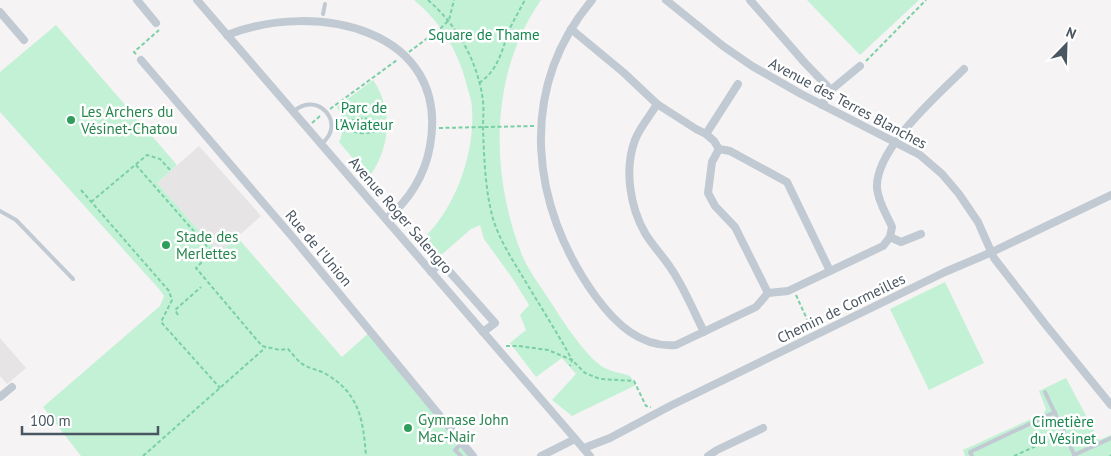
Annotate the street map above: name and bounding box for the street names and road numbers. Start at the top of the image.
street label: Avenue des Terres Blanches [766,53,930,153]
street label: Avenue Roger Salengro [345,153,457,277]
street label: Rue de l'Union [281,206,357,290]
street label: Chemin de Cormeilles [774,269,908,347]

